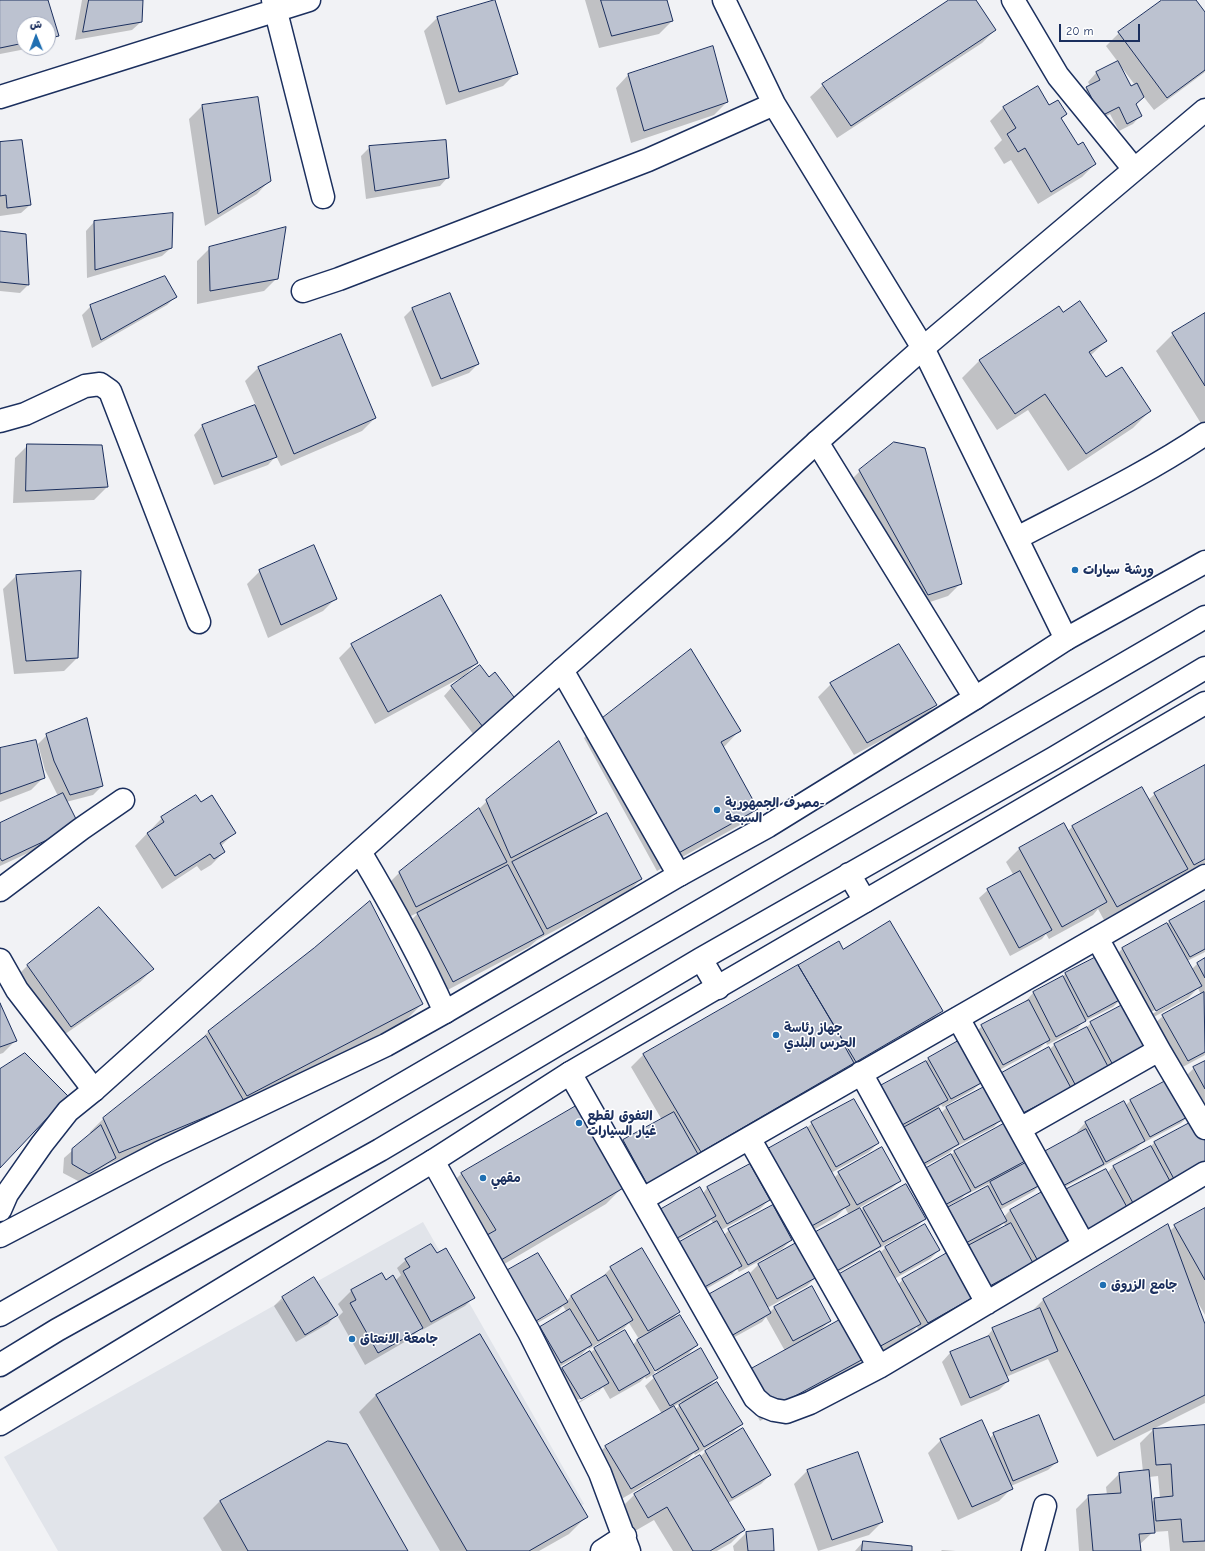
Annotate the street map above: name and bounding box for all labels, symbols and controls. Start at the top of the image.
north arrow [16,16,56,56]
scale bar [1061,16,1142,42]
text: ش [30,18,42,31]
text: 20 m [1066,24,1094,38]
place label: ورشة سيارات [1083,562,1154,578]
marker: ورشة سيارات [1070,565,1080,575]
place label: مصرف الجمهورية- السبعة [725,795,825,826]
marker: مصرف الجمهورية- السبعة [712,805,722,815]
place label: جهاز رئاسة الحرس البلدي [784,1020,856,1051]
marker: جهاز رئاسة الحرس البلدي [771,1030,781,1040]
place label: التفوق لقطع غيار السيارات [587,1108,656,1139]
marker: التفوق لقطع غيار السيارات [574,1118,584,1128]
place label: مقهي [491,1170,521,1186]
marker: مقهي [478,1173,488,1183]
place label: جامع الزروق [1111,1277,1177,1293]
marker: جامع الزروق [1098,1280,1108,1290]
place label: جامعة الانعتاق [360,1331,438,1347]
marker: جامعة الانعتاق [347,1334,357,1344]

